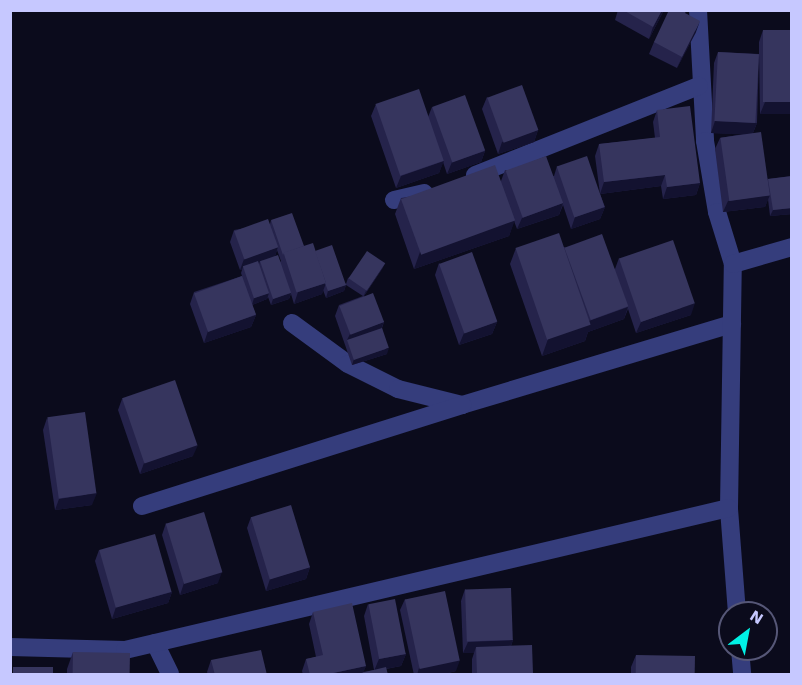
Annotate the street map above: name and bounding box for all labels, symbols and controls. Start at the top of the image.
north arrow [718,601,778,661]
text: N [747,606,767,628]

